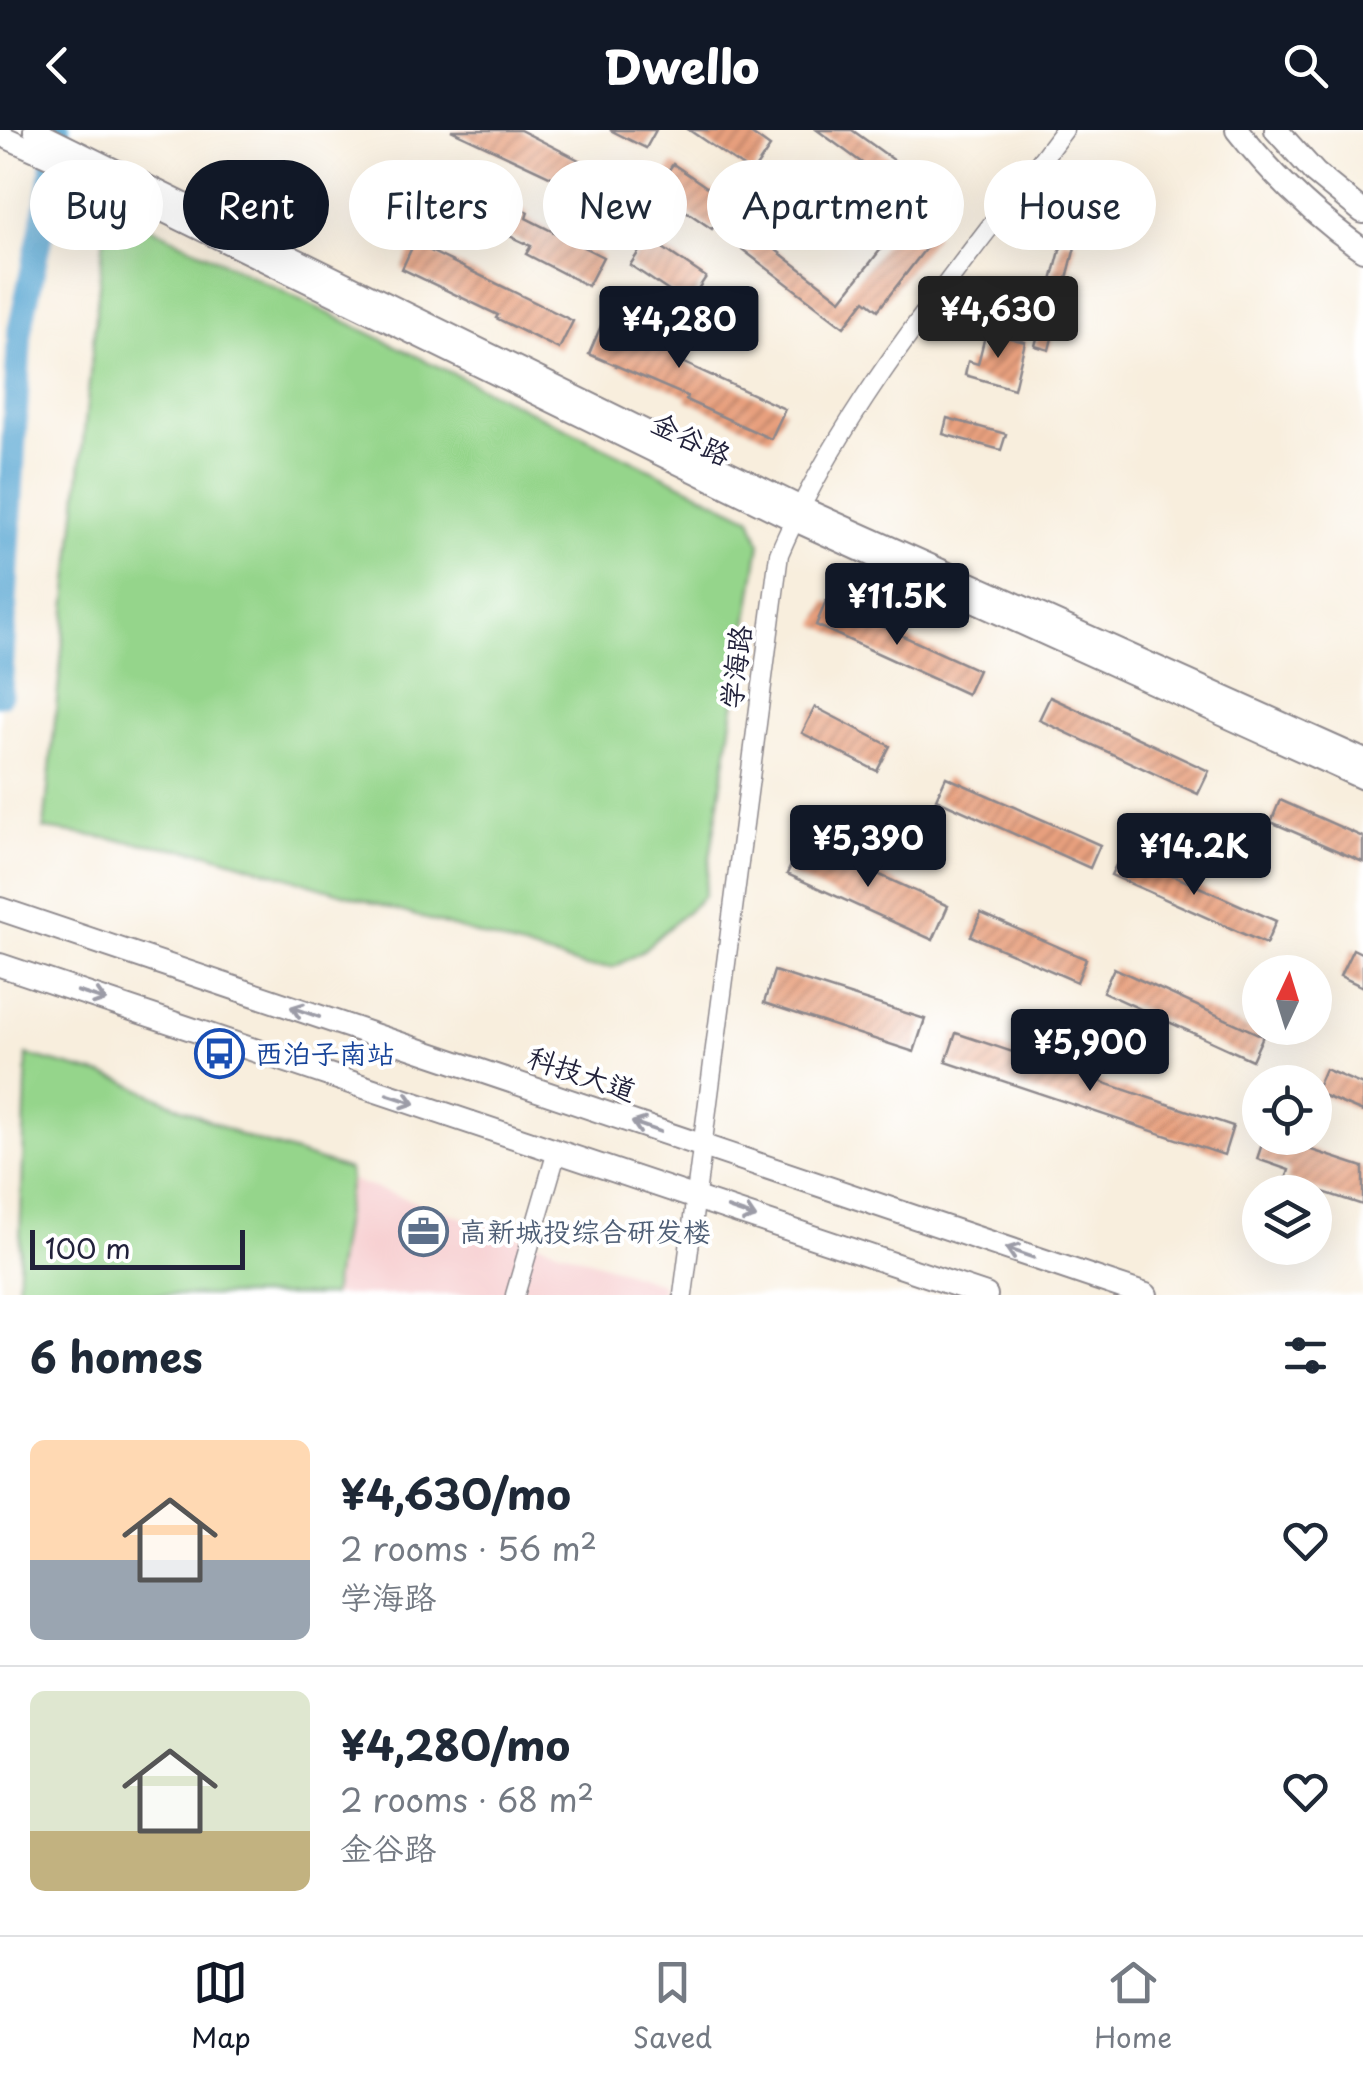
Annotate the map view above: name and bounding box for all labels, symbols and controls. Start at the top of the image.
text: Dwello [604,31,759,99]
icon: back [30,38,85,93]
icon: search [1278,38,1333,93]
chip: Buy [30,160,163,250]
chip: Rent [183,160,329,250]
chip: Filters [349,160,523,250]
chip: New [543,160,687,250]
chip: Apartment [707,160,964,250]
chip: House [984,160,1156,250]
pin: ¥4,630 [917,276,1079,361]
text: ¥4,630 [940,284,1056,332]
pin: ¥4,280 [598,286,760,371]
text: ¥4,280 [621,294,737,342]
street label: 金谷路 [644,400,739,475]
pin: ¥11.5K [816,563,978,648]
text: ¥11.5K [847,571,947,619]
street label: 学海路 [708,623,761,711]
pin: ¥5,390 [787,805,949,890]
text: ¥5,390 [812,813,924,861]
pin: ¥14.2K [1113,813,1275,898]
text: ¥14.2K [1139,821,1249,869]
north arrow [1242,955,1332,1045]
map controls [1242,955,1332,1265]
one-way arrow [76,989,108,1007]
one-way arrow [289,1001,321,1019]
pin: ¥5,900 [1009,1009,1171,1094]
text: ¥5,900 [1033,1017,1147,1065]
bus stop icon: 西泊子南站 [194,1028,246,1080]
place label: 西泊子南站 [255,1031,395,1074]
street label: 科技大道 [523,1034,642,1111]
button: locate [1242,1065,1332,1155]
one-way arrow [384,1092,416,1110]
one-way arrow [630,1116,662,1134]
button: layers [1242,1175,1332,1265]
office icon: 高新城投综合研发楼 [398,1206,450,1258]
one-way arrow [726,1206,758,1224]
place label: 高新城投综合研发楼 [459,1209,711,1252]
scale bar [30,1225,245,1270]
text: 100 m [45,1226,131,1269]
one-way arrow [1005,1242,1036,1260]
text: 6 homes [30,1324,203,1387]
icon: filters [1278,1328,1333,1383]
text: ¥4,630/mo [340,1461,571,1524]
icon: home [110,1480,230,1600]
icon: heart [1278,1513,1333,1568]
text: 2 rooms · 56 m² [340,1524,597,1572]
text: 学海路 [340,1572,436,1620]
text: ¥4,280/mo [340,1712,570,1775]
icon: home [110,1731,230,1851]
icon: heart [1278,1764,1333,1819]
text: 2 rooms · 68 m² [340,1775,594,1823]
text: 金谷路 [340,1823,436,1871]
tab: Map [191,1955,251,2058]
tab: Saved [633,1955,712,2058]
tab: Home [1094,1955,1172,2058]

